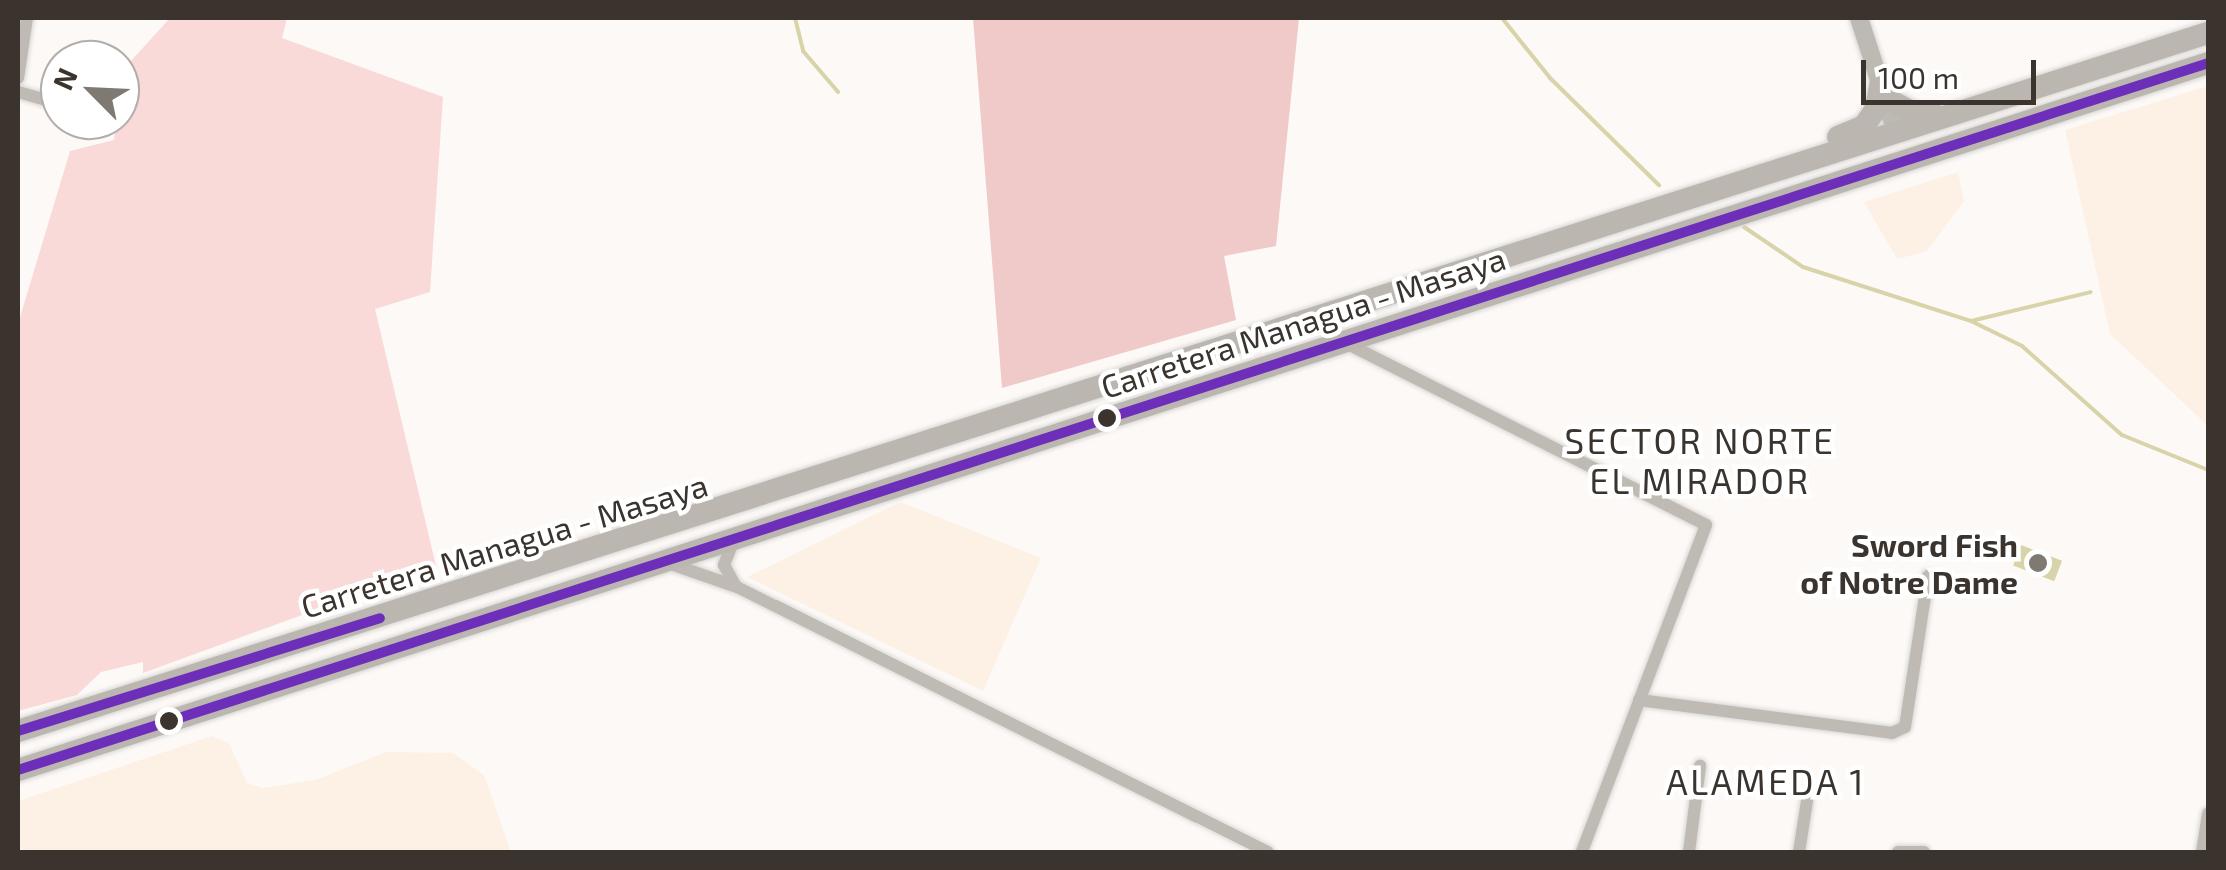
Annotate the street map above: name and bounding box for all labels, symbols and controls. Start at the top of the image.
north arrow [40,40,140,140]
scale bar [1866,40,2041,102]
text: 100 m [1878,59,1959,95]
text: N [45,62,84,95]
street label: Carretera Managua - Masaya [1096,238,1510,406]
unlabelled marker [1097,408,1117,428]
district label: SECTOR NORTE EL MIRADOR [1565,419,1835,501]
street label: Carretera Managua - Masaya [296,465,712,625]
place label: Sword Fish of Notre Dame [1800,526,2018,601]
marker: Sword Fish of Notre Dame [2027,552,2049,574]
unlabelled marker [159,711,179,731]
district label: ALAMEDA 1 [1666,760,1866,802]

